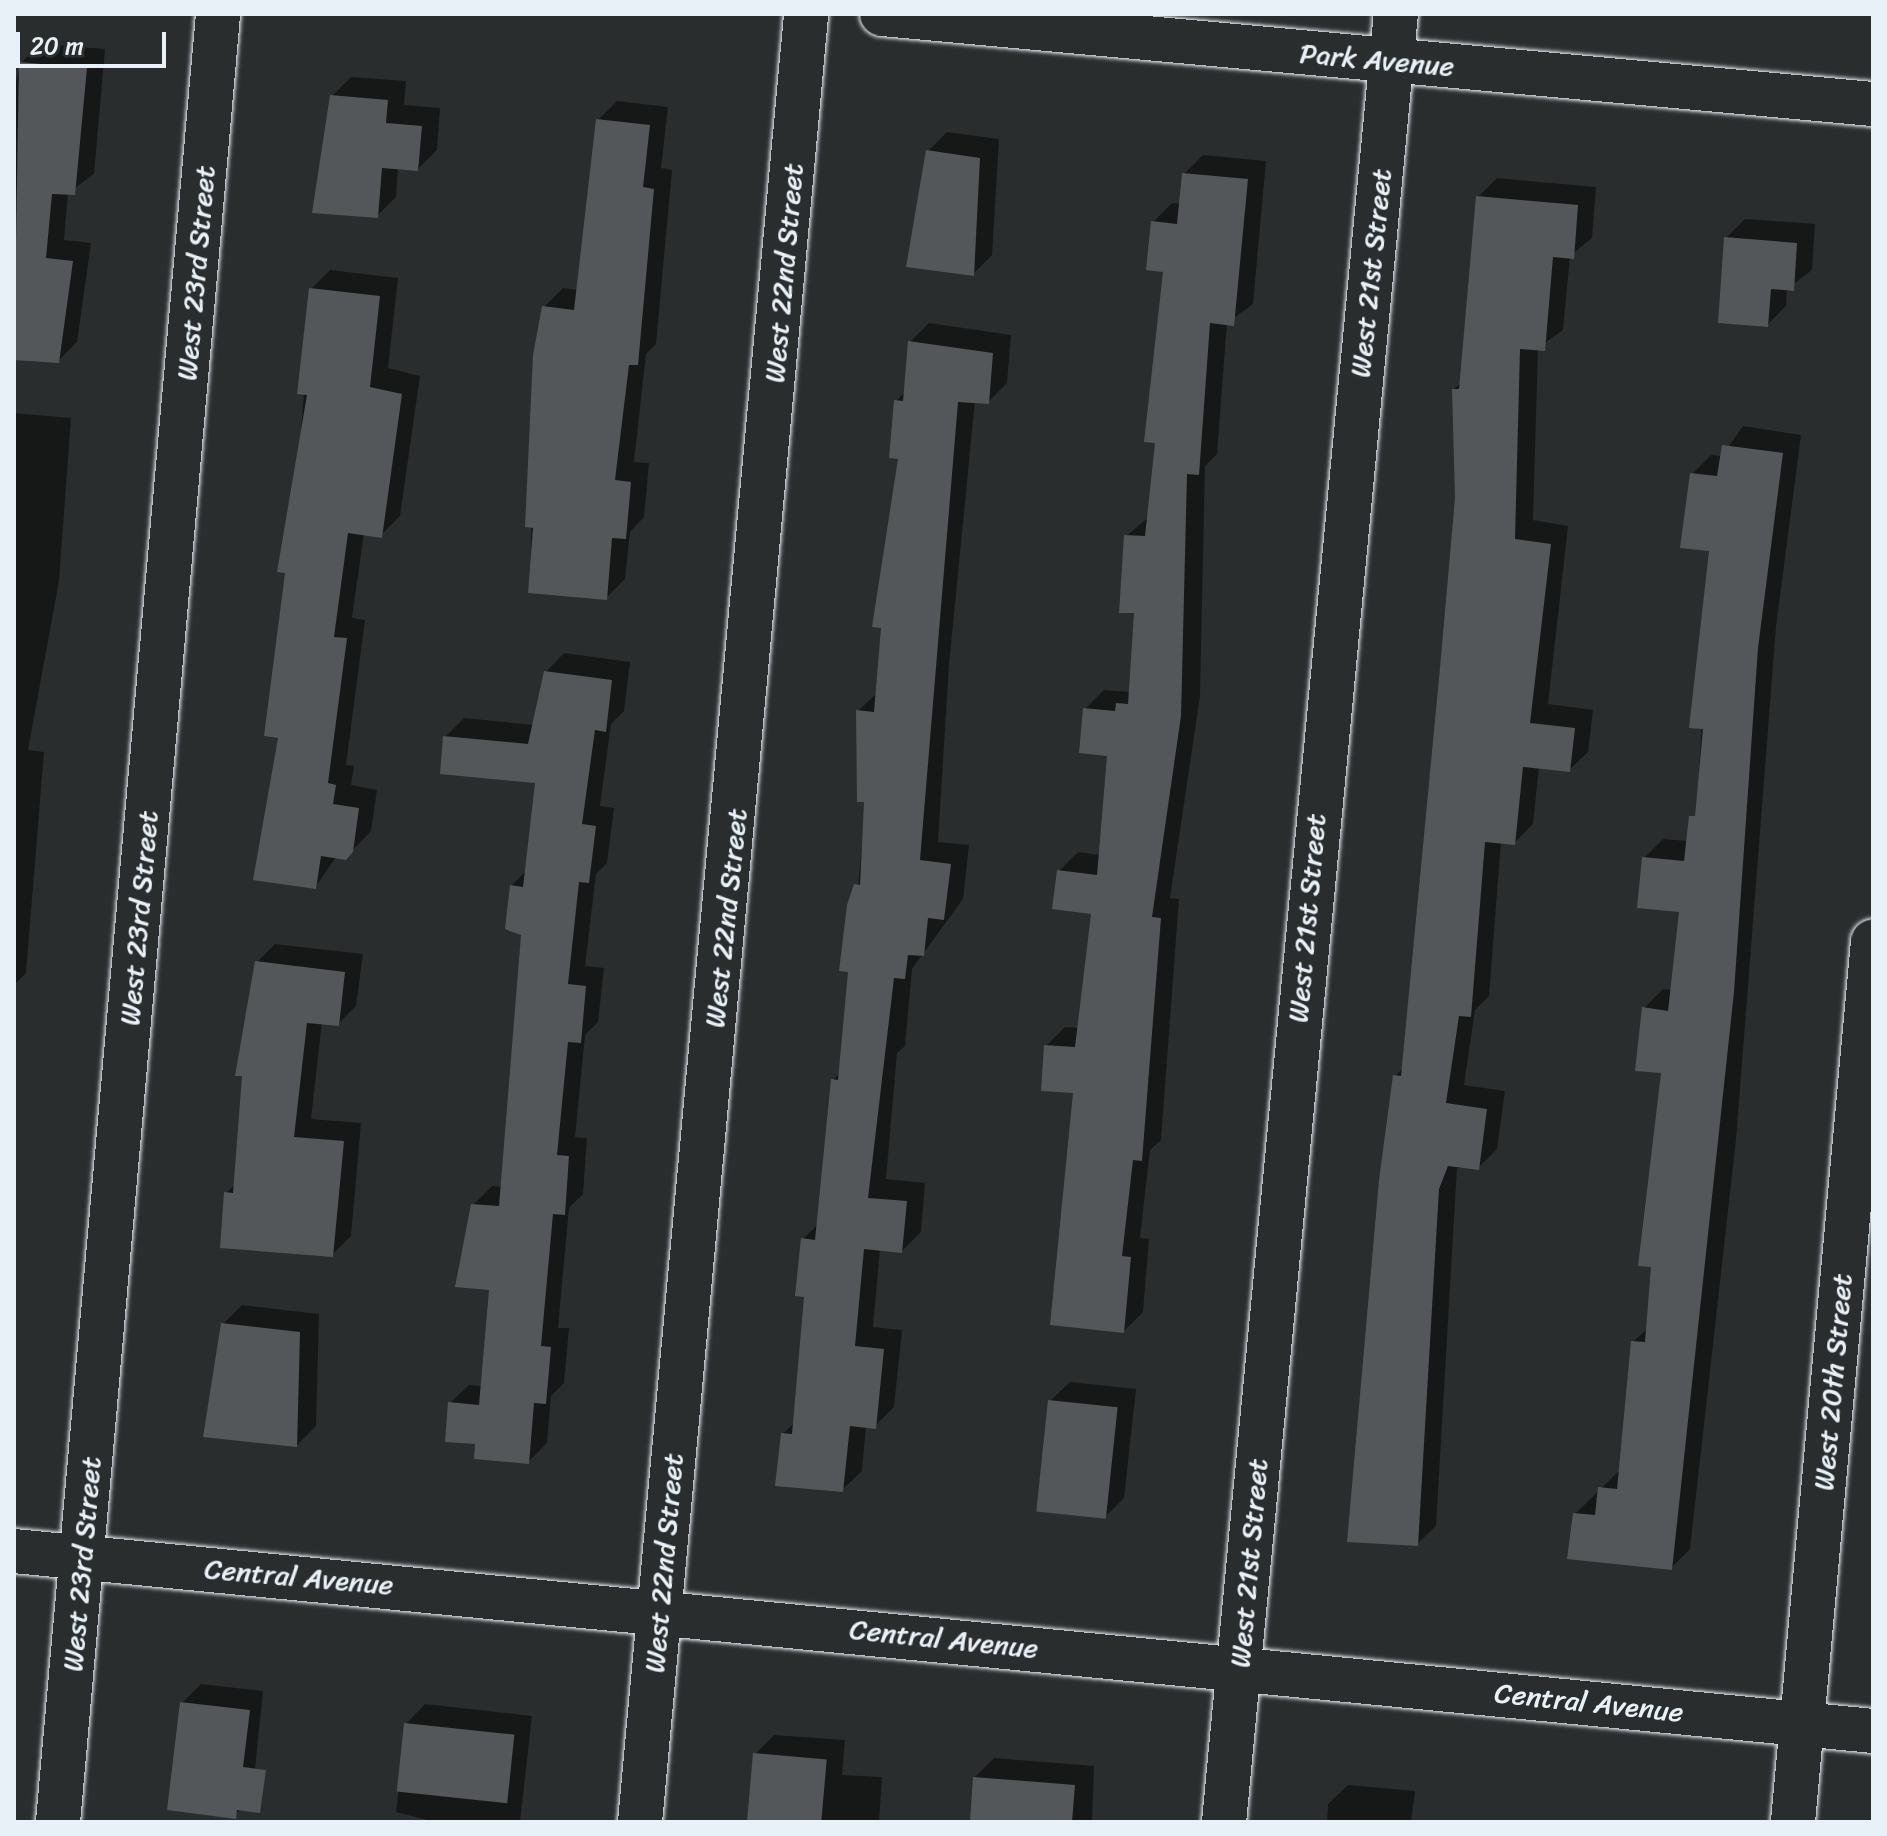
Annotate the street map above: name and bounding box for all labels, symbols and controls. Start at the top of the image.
scale bar [20,16,170,66]
text: 20 m [30,25,84,67]
street label: Park Avenue [1299,37,1455,83]
street label: West 22nd Street [758,162,810,384]
street label: West 23rd Street [170,165,222,381]
street label: West 21st Street [1343,167,1399,379]
street label: West 22nd Street [698,807,754,1029]
street label: West 23rd Street [113,810,165,1026]
street label: West 21st Street [1281,812,1333,1024]
street label: West 20th Street [1807,1272,1859,1492]
street label: West 22nd Street [638,1452,690,1674]
street label: West 23rd Street [56,1456,108,1672]
street label: West 21st Street [1223,1457,1275,1669]
street label: Central Avenue [203,1552,395,1602]
street label: Central Avenue [848,1612,1040,1666]
street label: Central Avenue [1493,1676,1685,1730]

